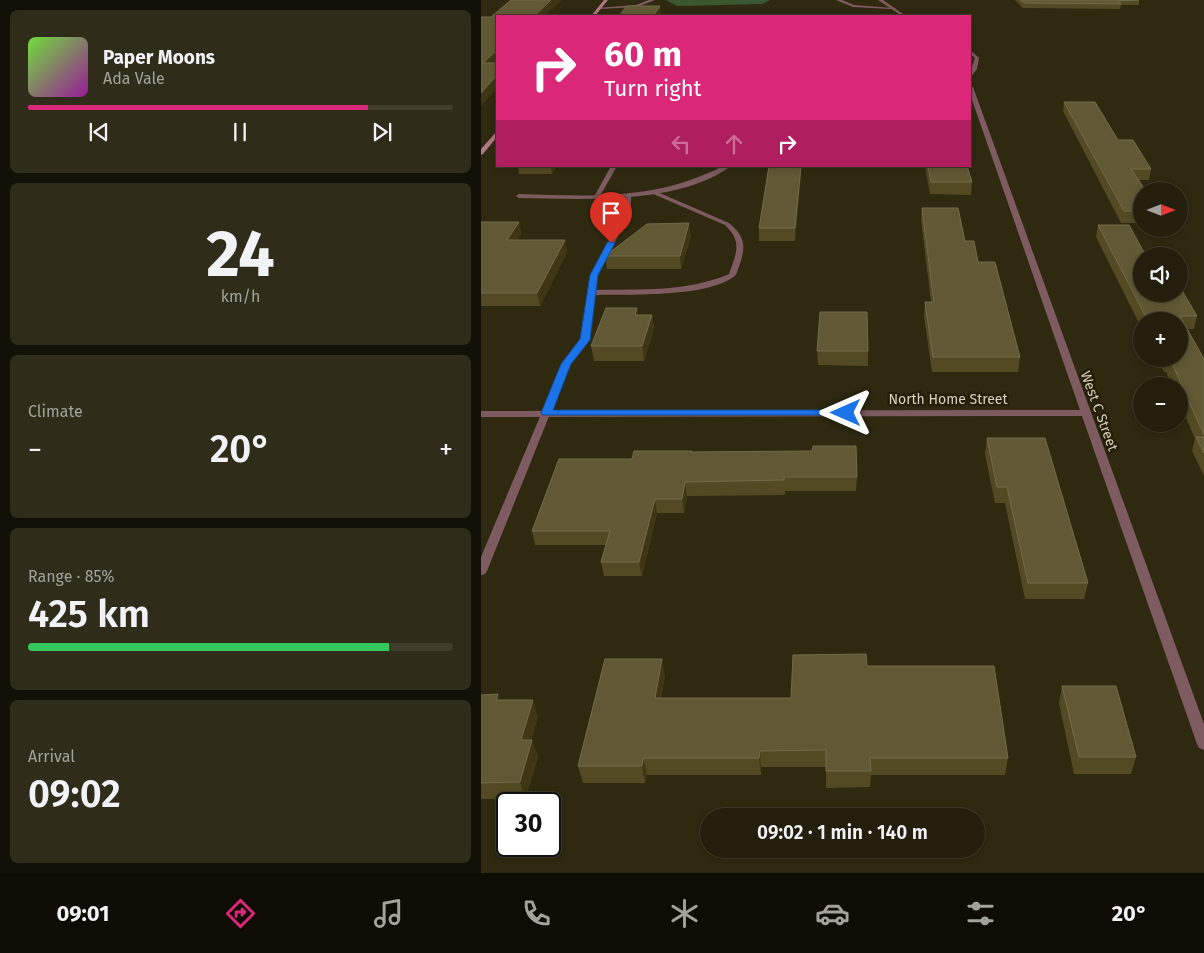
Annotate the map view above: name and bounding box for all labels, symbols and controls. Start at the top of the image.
text: 60 m [604,33,682,75]
icon: right [521,35,586,100]
text: Paper Moons [103,46,215,69]
text: Ada Vale [103,69,165,88]
text: Turn right [604,75,701,102]
icon: previous [85,118,113,146]
icon: pause [226,118,254,146]
icon: next [368,118,396,146]
icon: left [667,130,695,158]
icon: ahead [720,130,748,158]
icon: right [773,130,801,158]
north arrow [1133,182,1189,238]
map controls [1133,182,1188,432]
pin [590,192,632,243]
icon: arrive [597,199,625,227]
text: 24 [206,215,275,293]
button: sound [1133,247,1188,302]
text: km/h [221,287,260,306]
button: + [1133,312,1188,367]
street label: West C Street [1077,369,1122,454]
button: − [1133,377,1188,432]
position arrow [819,386,871,438]
street label: North Home Street [888,391,1009,408]
text: Climate [28,402,83,421]
text: 20° [210,426,271,472]
text: − [28,433,42,466]
text: + [439,433,453,466]
text: Range · 85% [28,567,114,586]
text: 425 km [28,591,150,637]
text: Arrival [28,747,75,766]
text: 09:02 [28,771,121,817]
speed limit sign: 30 [496,792,561,857]
text: 09:02 · 1 min · 140 m [757,821,928,844]
icon: directions [223,896,258,931]
icon: music [371,896,406,931]
icon: phone [519,896,554,931]
icon: climate [667,896,702,931]
icon: car [815,896,850,931]
icon: filters [963,896,998,931]
text: 09:01 [57,900,109,927]
text: 20° [1112,900,1147,927]

